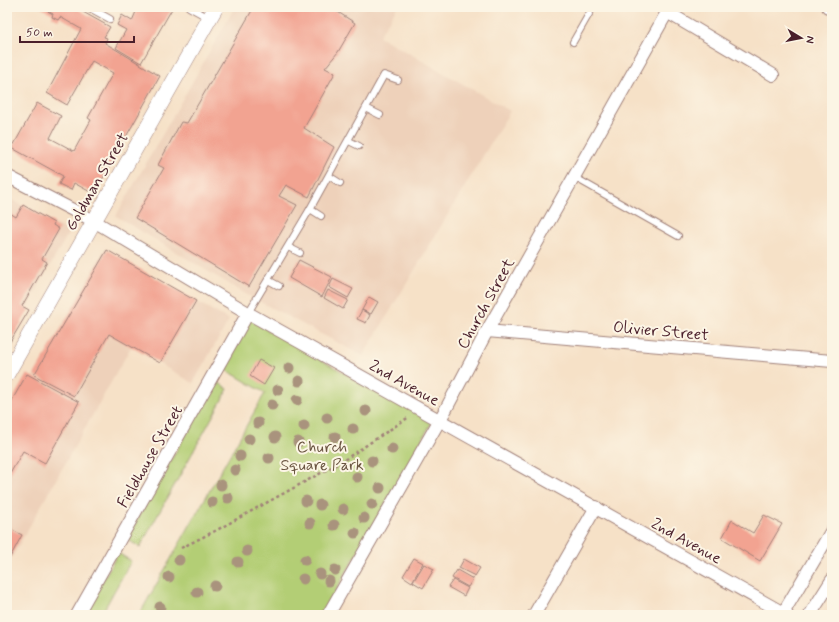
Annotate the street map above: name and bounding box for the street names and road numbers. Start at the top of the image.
street label: Goldman Street [61,128,134,235]
street label: Church Street [453,254,520,353]
street label: Olivier Street [612,317,710,346]
street label: 2nd Avenue [365,355,443,411]
street label: Fieldhouse Street [113,402,188,512]
street label: 2nd Avenue [647,513,725,569]

